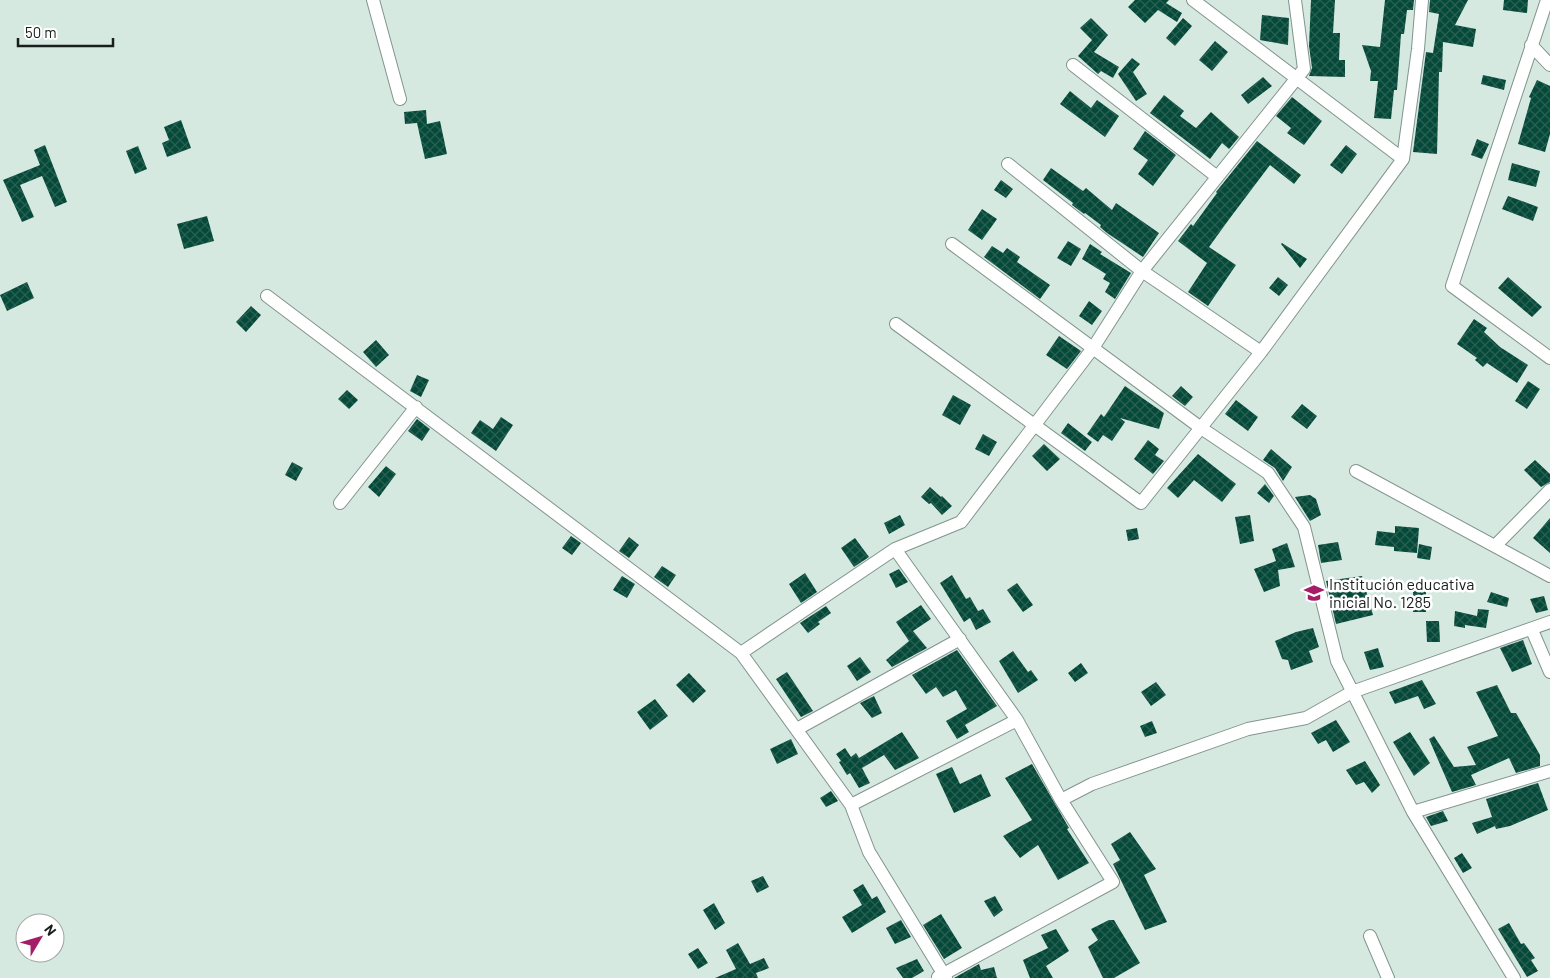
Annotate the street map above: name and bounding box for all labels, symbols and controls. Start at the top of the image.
scale bar [18,15,112,47]
text: 50 m [25,23,57,41]
place label: Institución educativa inicial No. 1285 [1329,574,1474,611]
school or university icon: Institución educativa inicial No. 1285 [1303,582,1325,604]
north arrow [15,913,65,963]
text: N [41,921,60,939]

